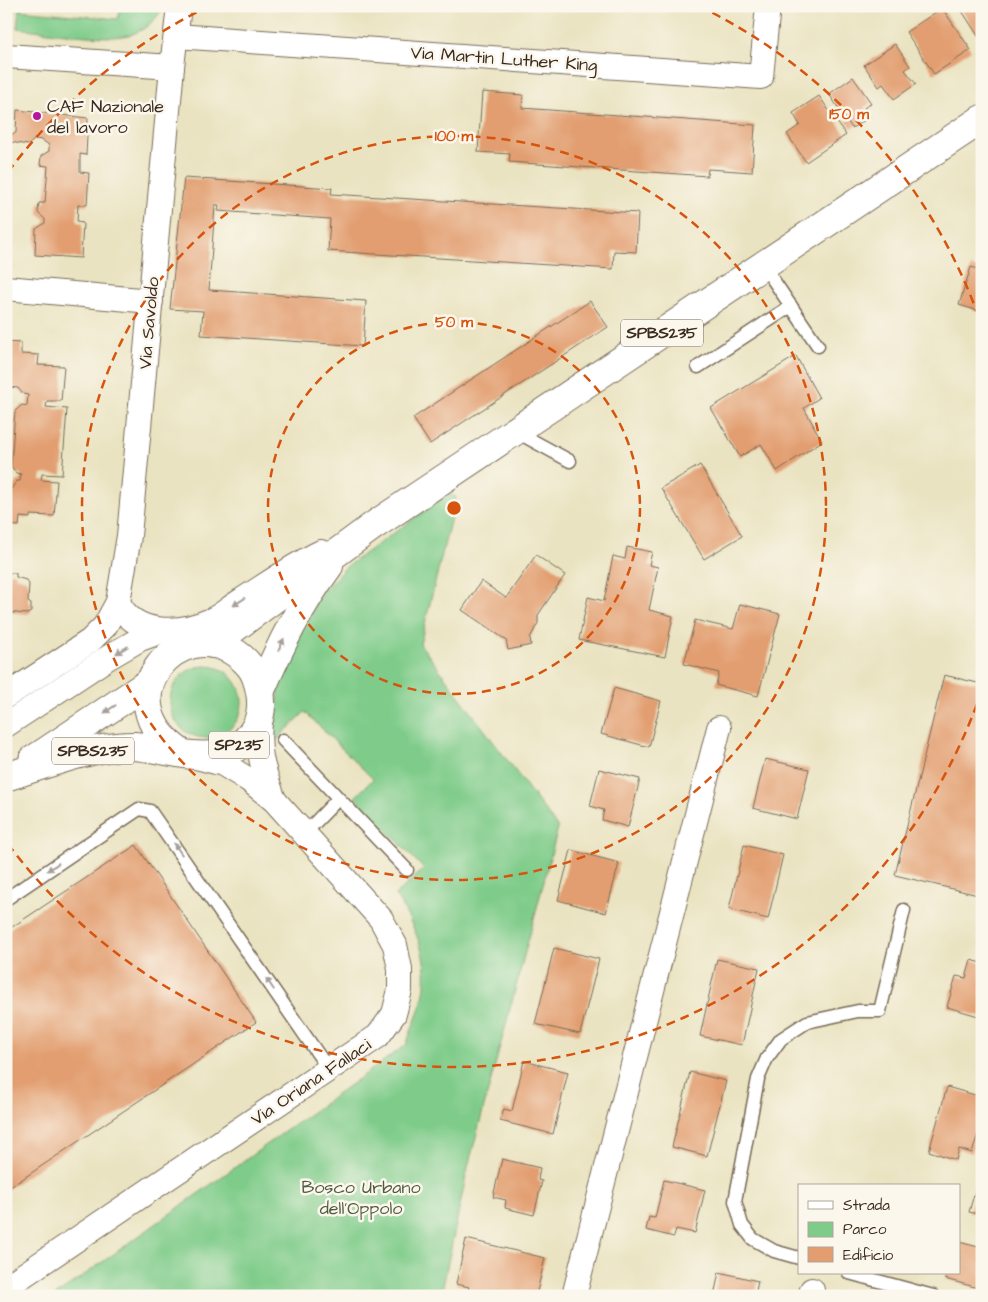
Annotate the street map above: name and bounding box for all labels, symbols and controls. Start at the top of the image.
street label: Via Martin Luther King [410,40,598,79]
place label: CAF Nazionale del lavoro [47,94,164,140]
text: 150 m [829,104,869,125]
marker: CAF Nazionale del lavoro [31,110,43,122]
text: 100 m [435,126,474,147]
street label: Via Savoldo [133,276,165,370]
text: 50 m [435,312,473,333]
road number: SPBS235 [621,319,703,346]
centre of rings [445,499,463,517]
one-way arrow [233,597,246,607]
one-way arrow [277,638,285,652]
one-way arrow [116,645,129,654]
one-way arrow [103,704,116,714]
road number: SP235 [209,732,269,758]
road number: SPBS235 [52,738,134,764]
one-way arrow [173,843,183,856]
one-way arrow [46,862,60,872]
one-way arrow [265,977,275,990]
street label: Via Oriana Fallaci [246,1032,376,1132]
park label: Bosco Urbano dell'Oppolo [301,1175,421,1221]
legend [798,1184,960,1274]
text: Strada [843,1195,890,1216]
text: Parco [843,1219,887,1240]
text: Edificio [843,1245,894,1266]

